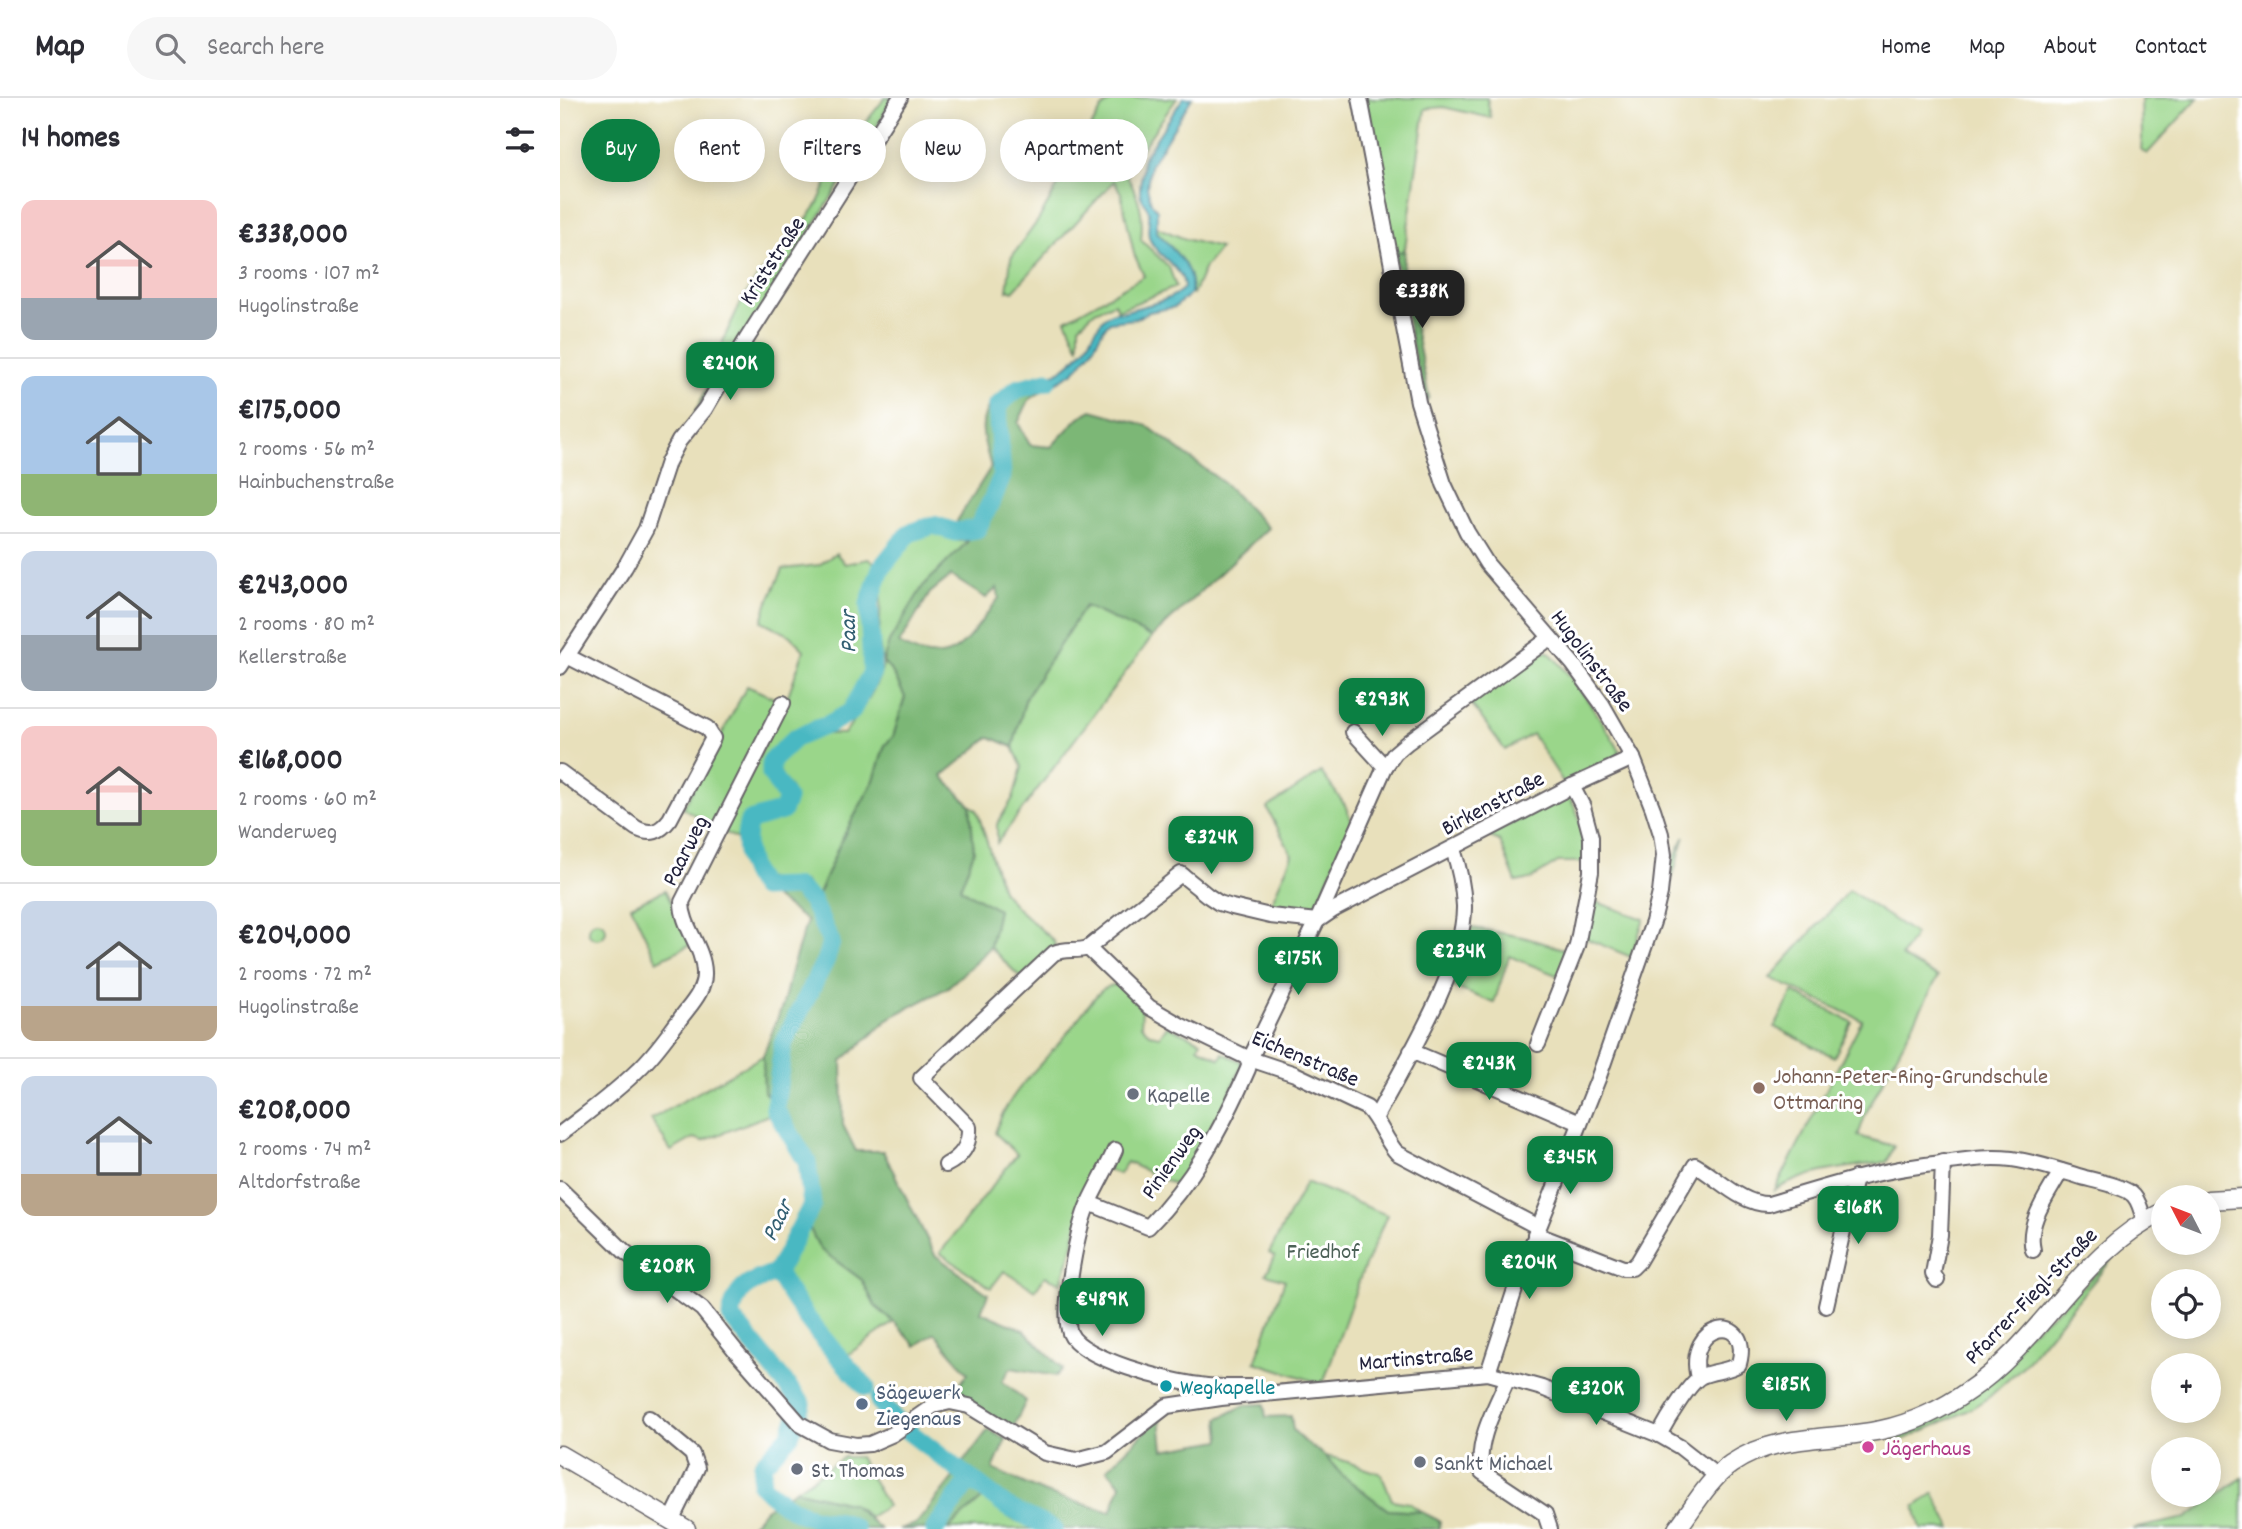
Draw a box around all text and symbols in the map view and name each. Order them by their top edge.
search box [127,17,617,80]
text: Map [35,25,85,72]
icon: search [151,29,189,67]
text: Search here [207,30,325,67]
text: Home [1881,31,1931,65]
text: Map [1969,31,2005,65]
text: About [2043,31,2097,65]
text: Contact [2135,31,2207,65]
text: 14 homes [21,119,120,162]
chip: Buy [581,119,660,182]
chip: Rent [674,119,765,182]
chip: Filters [779,119,886,182]
chip: New [900,119,986,182]
chip: Apartment [1000,119,1148,182]
icon: filters [501,121,539,159]
street label: Kriststraße [733,211,815,313]
text: €338,000 [238,215,348,258]
icon: home [77,228,161,312]
text: 3 rooms · 107 m² [238,258,380,291]
pin: €338K [1373,271,1471,330]
text: €338K [1395,276,1449,309]
text: Hugolinstraße [238,291,359,324]
pin: €240K [681,342,779,402]
text: €240K [702,348,758,381]
text: €175,000 [238,391,341,434]
icon: home [77,404,161,488]
text: 2 rooms · 56 m² [238,434,375,467]
text: Hainbuchenstraße [238,467,394,500]
text: €243,000 [238,566,348,609]
icon: home [77,579,161,663]
street label: Hugolinstraße [1541,604,1640,720]
water label: Paar [833,607,867,653]
text: 2 rooms · 80 m² [238,609,375,642]
text: Kellerstraße [238,642,347,675]
pin: €293K [1333,678,1431,738]
text: €293K [1355,684,1409,717]
text: €168,000 [238,741,343,784]
icon: home [77,754,161,838]
street label: Birkenstraße [1436,764,1551,846]
text: 2 rooms · 60 m² [238,784,377,817]
street label: Paarweg [655,810,719,893]
pin: €324K [1162,816,1260,876]
text: Wanderweg [238,817,337,850]
text: €324K [1184,822,1238,855]
text: €204,000 [238,916,351,959]
icon: home [77,929,161,1013]
pin: €234K [1410,930,1508,990]
text: €234K [1432,936,1486,969]
pin: €175K [1249,937,1347,997]
text: €175K [1274,943,1322,976]
text: 2 rooms · 72 m² [238,959,372,992]
text: Hugolinstraße [238,992,359,1025]
street label: Eichenstraße [1246,1023,1363,1098]
pin: €243K [1440,1042,1538,1102]
text: €243K [1462,1048,1516,1081]
place label: Johann-Peter-Ring-Grundschule Ottmaring [1773,1062,2048,1121]
marker: Johann-Peter-Ring-Grundschule Ottmaring [1751,1080,1767,1096]
place label: Kapelle [1147,1081,1210,1114]
marker: Kapelle [1125,1086,1141,1102]
text: €208,000 [238,1091,351,1134]
icon: home [77,1104,161,1188]
street label: Pinienweg [1134,1119,1211,1207]
text: 2 rooms · 74 m² [238,1134,371,1167]
pin: €345K [1521,1136,1619,1196]
text: €345K [1543,1142,1597,1175]
text: Altdorfstraße [238,1167,361,1200]
north arrow [2151,1185,2221,1255]
map controls [2151,1185,2221,1507]
pin: €168K [1809,1186,1907,1246]
water label: Paar [754,1192,805,1248]
text: €168K [1834,1192,1883,1225]
street label: Pfarrer-Fiegl-Straße [1958,1221,2107,1374]
park label: Friedhof [1287,1237,1360,1270]
pin: €204K [1480,1242,1578,1301]
pin: €208K [618,1246,716,1305]
text: €204K [1501,1247,1557,1280]
text: €208K [639,1251,695,1284]
button: locate [2151,1269,2221,1339]
pin: €489K [1053,1278,1151,1338]
text: €489K [1076,1284,1128,1317]
street label: Martinstraße [1358,1339,1475,1382]
button: + [2151,1353,2221,1423]
pin: €185K [1737,1364,1835,1423]
pin: €320K [1547,1368,1645,1427]
text: €185K [1762,1369,1810,1402]
place label: Wegkapelle [1180,1373,1275,1406]
text: €320K [1568,1373,1624,1406]
place label: Sägewerk Ziegenaus [876,1378,962,1437]
marker: Wegkapelle [1158,1378,1174,1394]
marker: Sägewerk Ziegenaus [854,1396,870,1412]
place label: Jägerhaus [1882,1434,1972,1467]
button: − [2151,1437,2221,1507]
marker: Jägerhaus [1860,1439,1876,1455]
place label: Sankt Michael [1434,1449,1553,1482]
marker: Sankt Michael [1412,1454,1428,1470]
place label: St. Thomas [811,1456,905,1489]
marker: St. Thomas [789,1461,805,1477]

